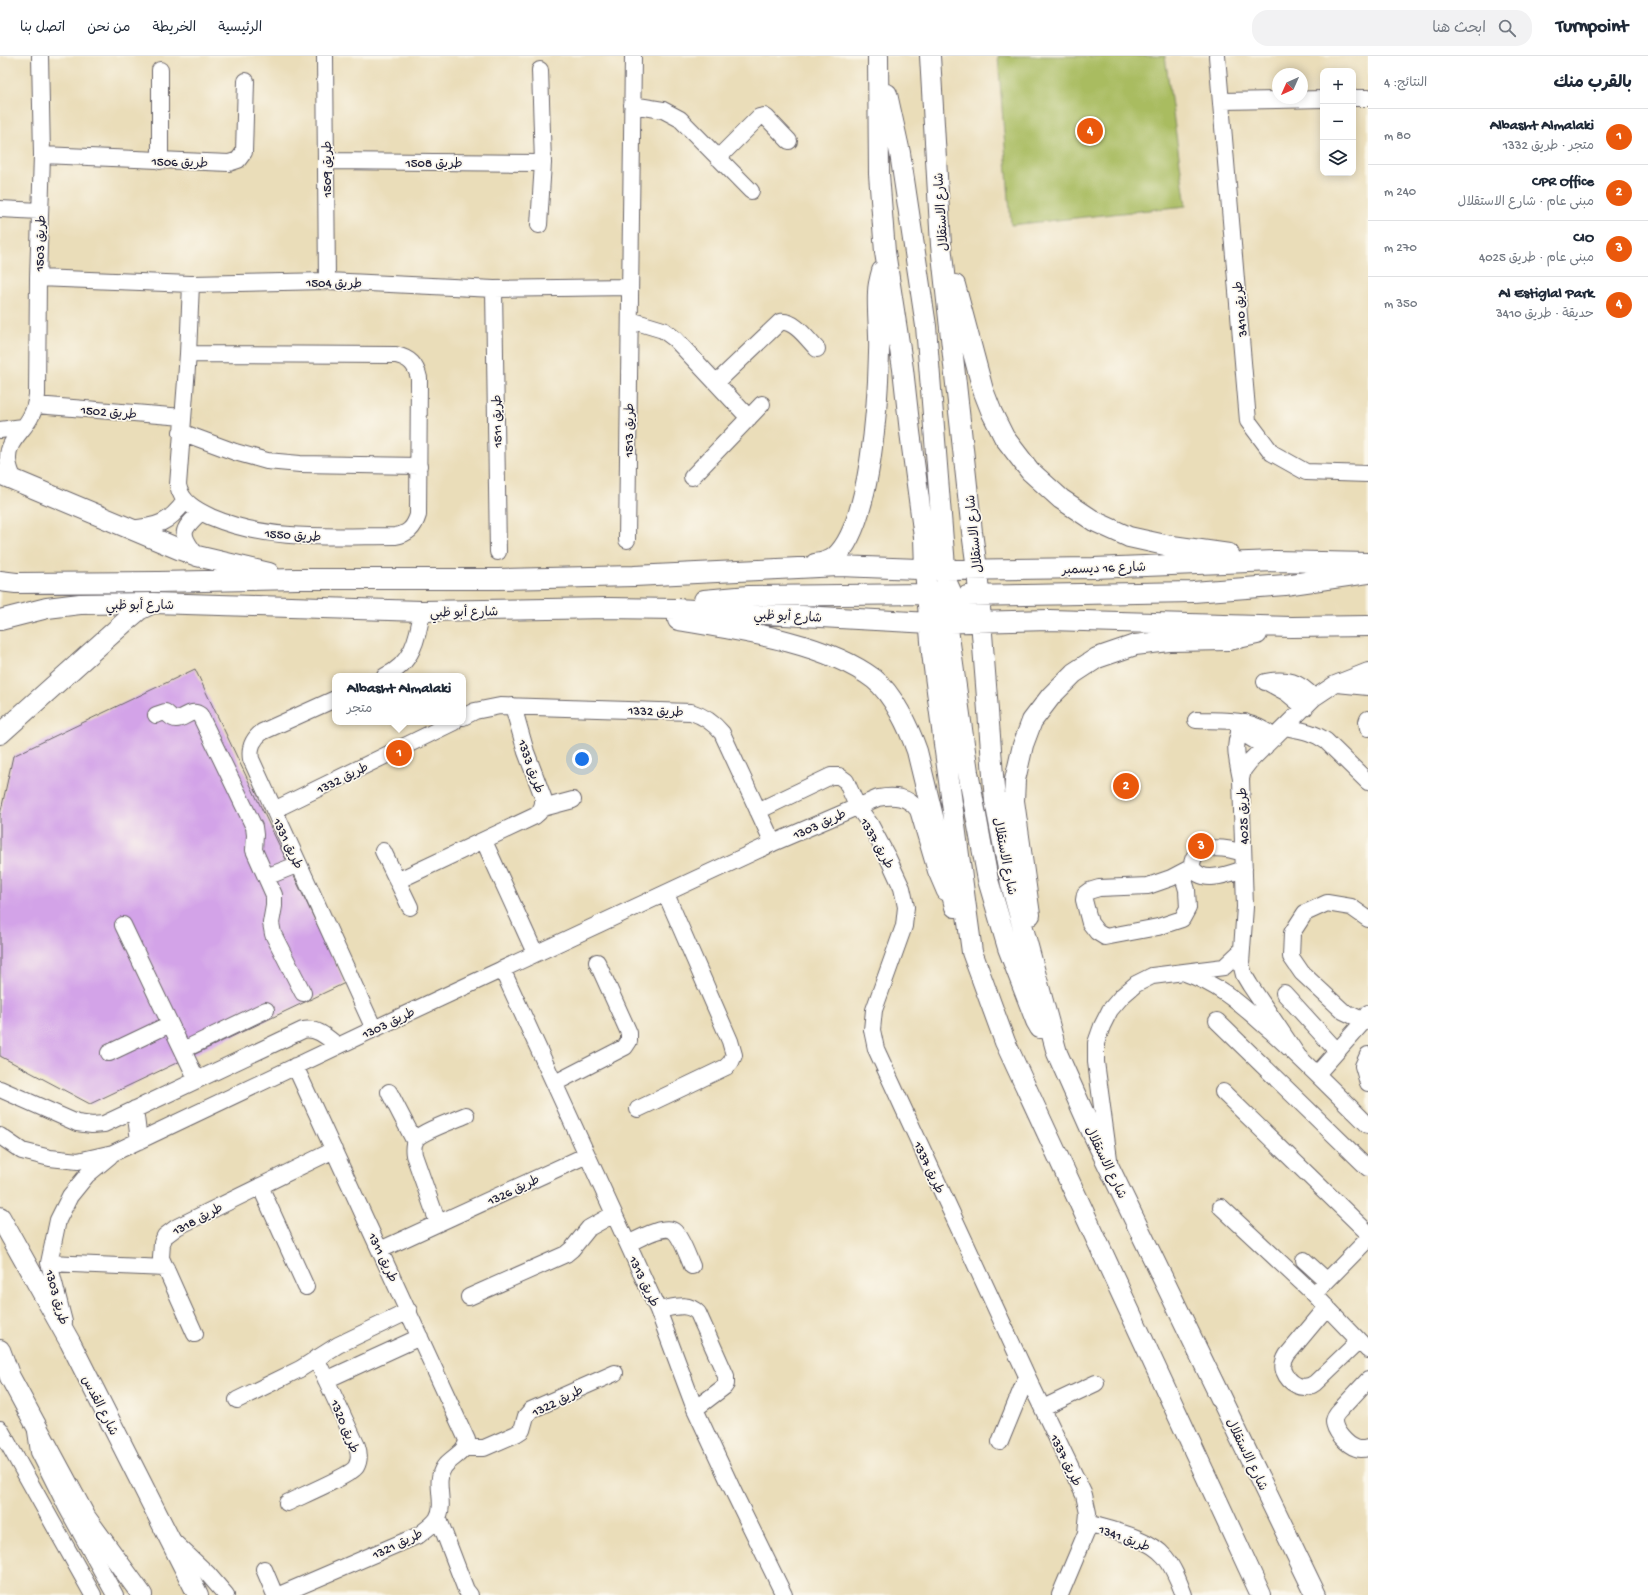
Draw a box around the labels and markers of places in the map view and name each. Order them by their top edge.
pin: 4 [1077,116,1103,146]
pin: 1 [386,738,412,768]
pin: 2 [1113,771,1139,801]
pin: 3 [1188,831,1214,861]

